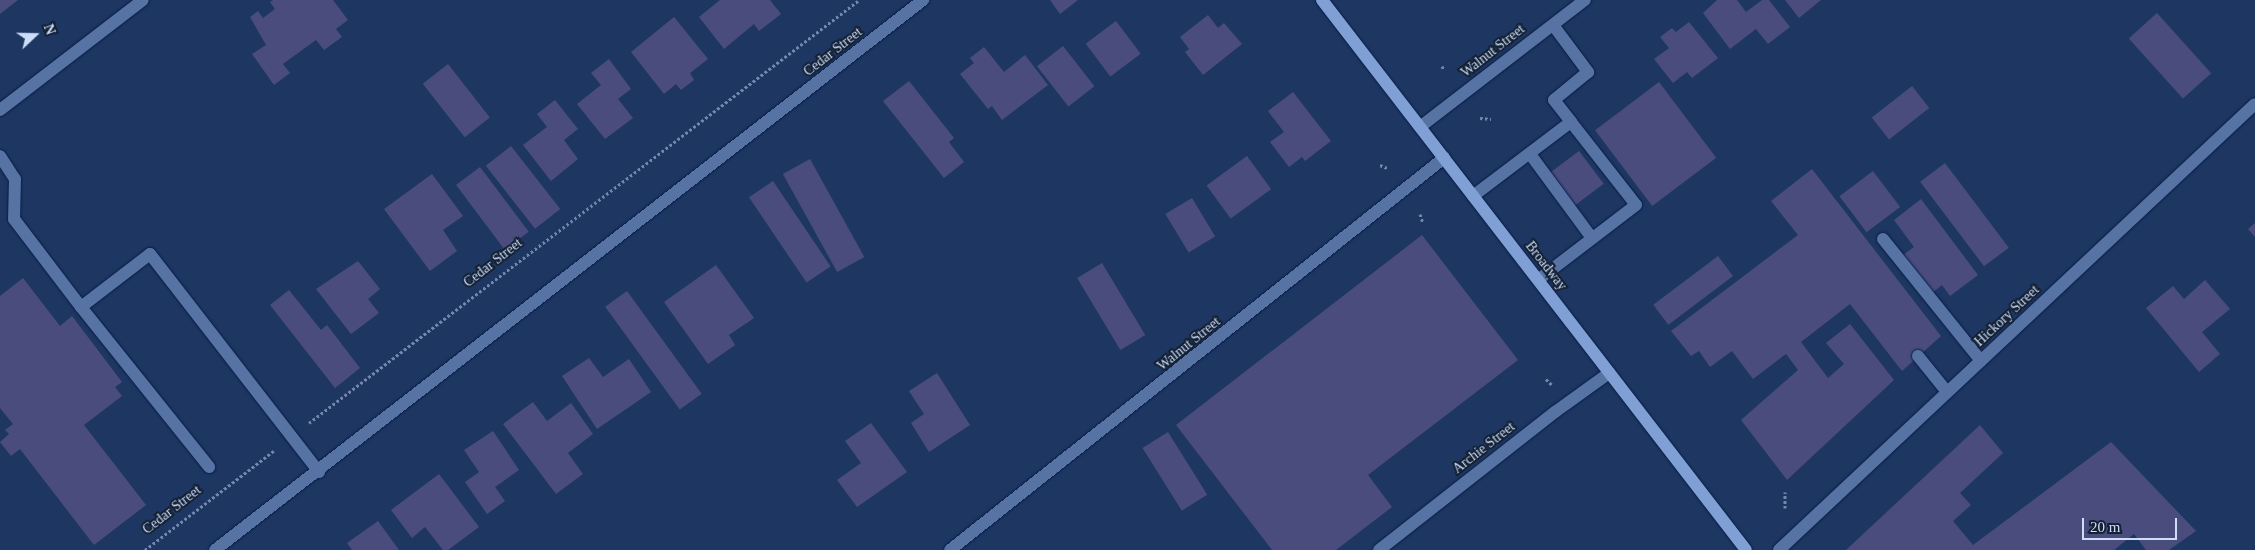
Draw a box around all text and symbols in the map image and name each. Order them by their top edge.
north arrow [10,10,60,60]
street label: Walnut Street [1458,21,1528,81]
text: N [41,22,58,37]
street label: Cedar Street [800,24,866,80]
street label: Cedar Street [460,235,526,291]
street label: Broadway [1522,238,1570,294]
street label: Hickory Street [1971,282,2043,350]
street label: Walnut Street [1154,313,1224,375]
street label: Archie Street [1450,419,1518,477]
street label: Cedar Street [139,482,205,538]
scale bar [2085,508,2180,540]
text: 20 m [2090,519,2120,535]

